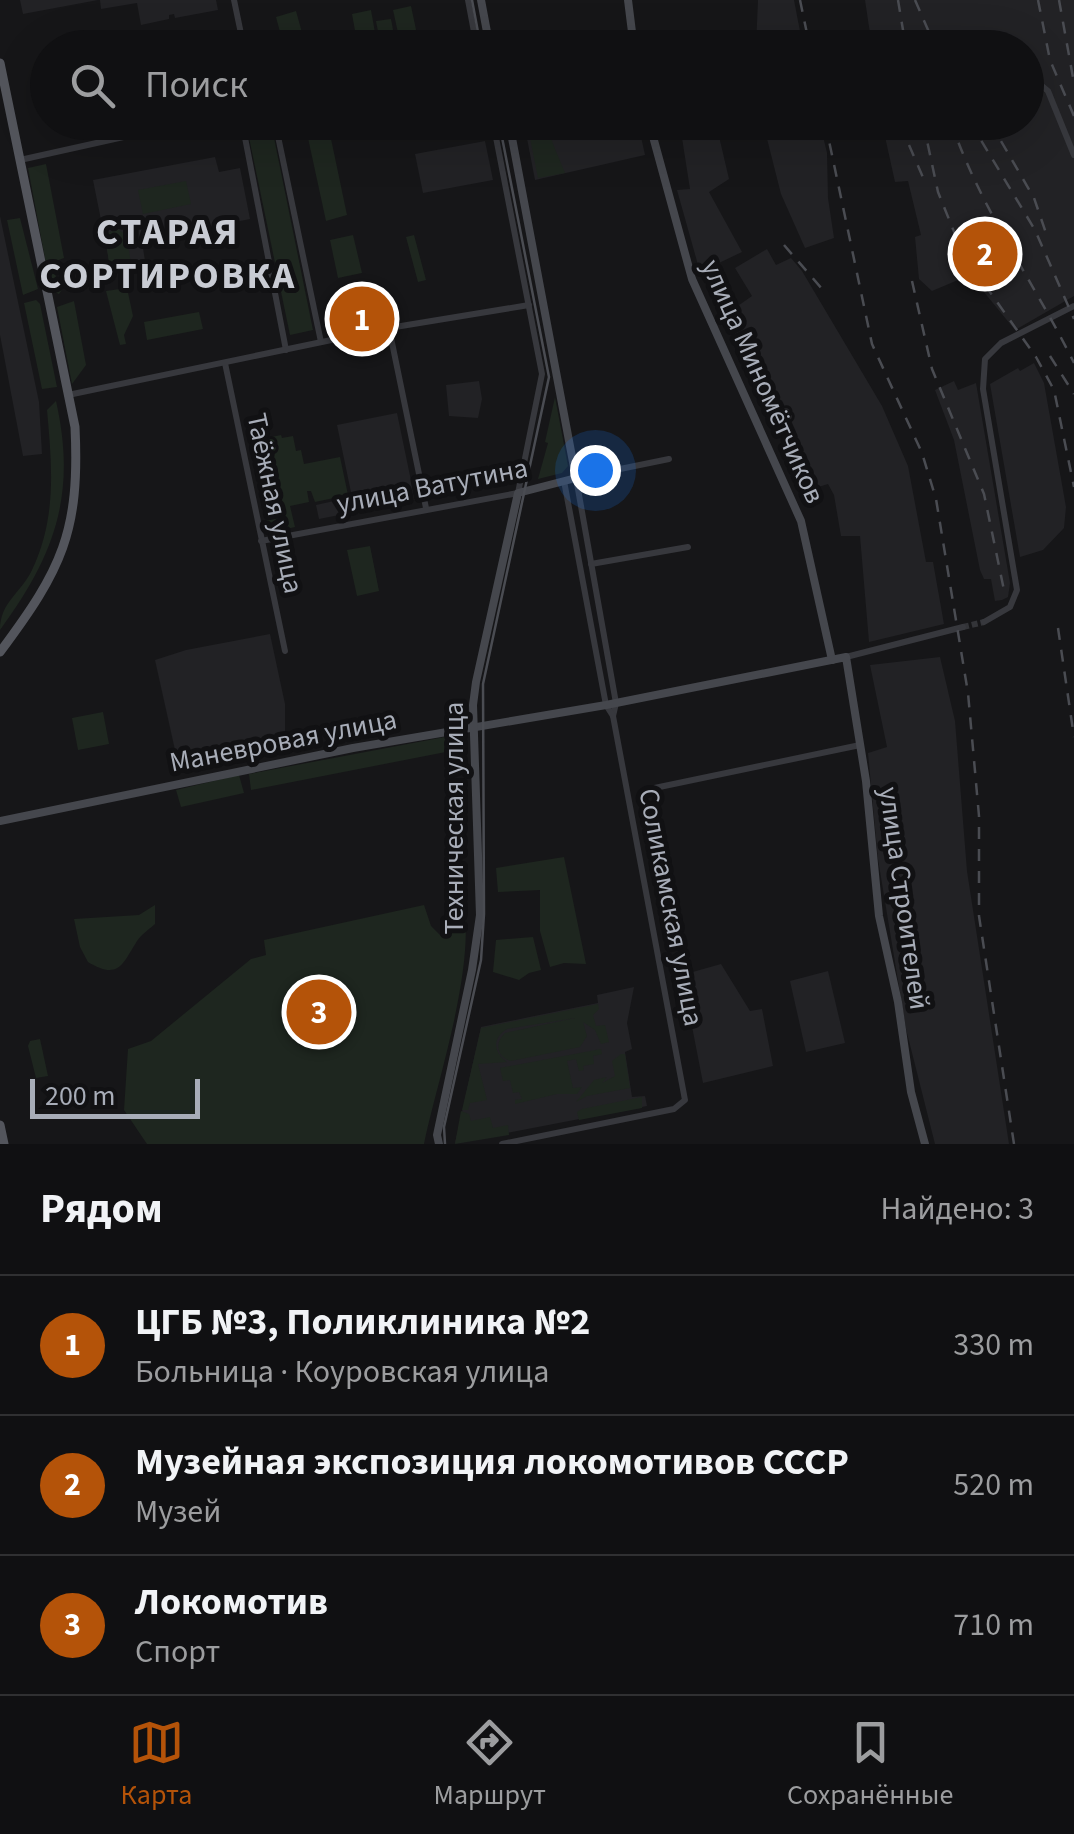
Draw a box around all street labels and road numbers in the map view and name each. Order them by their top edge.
street label: улица Миномётчиков [691,253,835,510]
street label: Таёжная улица [236,409,314,597]
street label: улица Ватутина [333,448,531,524]
street label: Маневровая улица [166,699,400,783]
street label: Техническая улица [434,702,474,935]
street label: улица Строителей [869,784,939,1012]
street label: Соликамская улица [628,785,714,1029]

